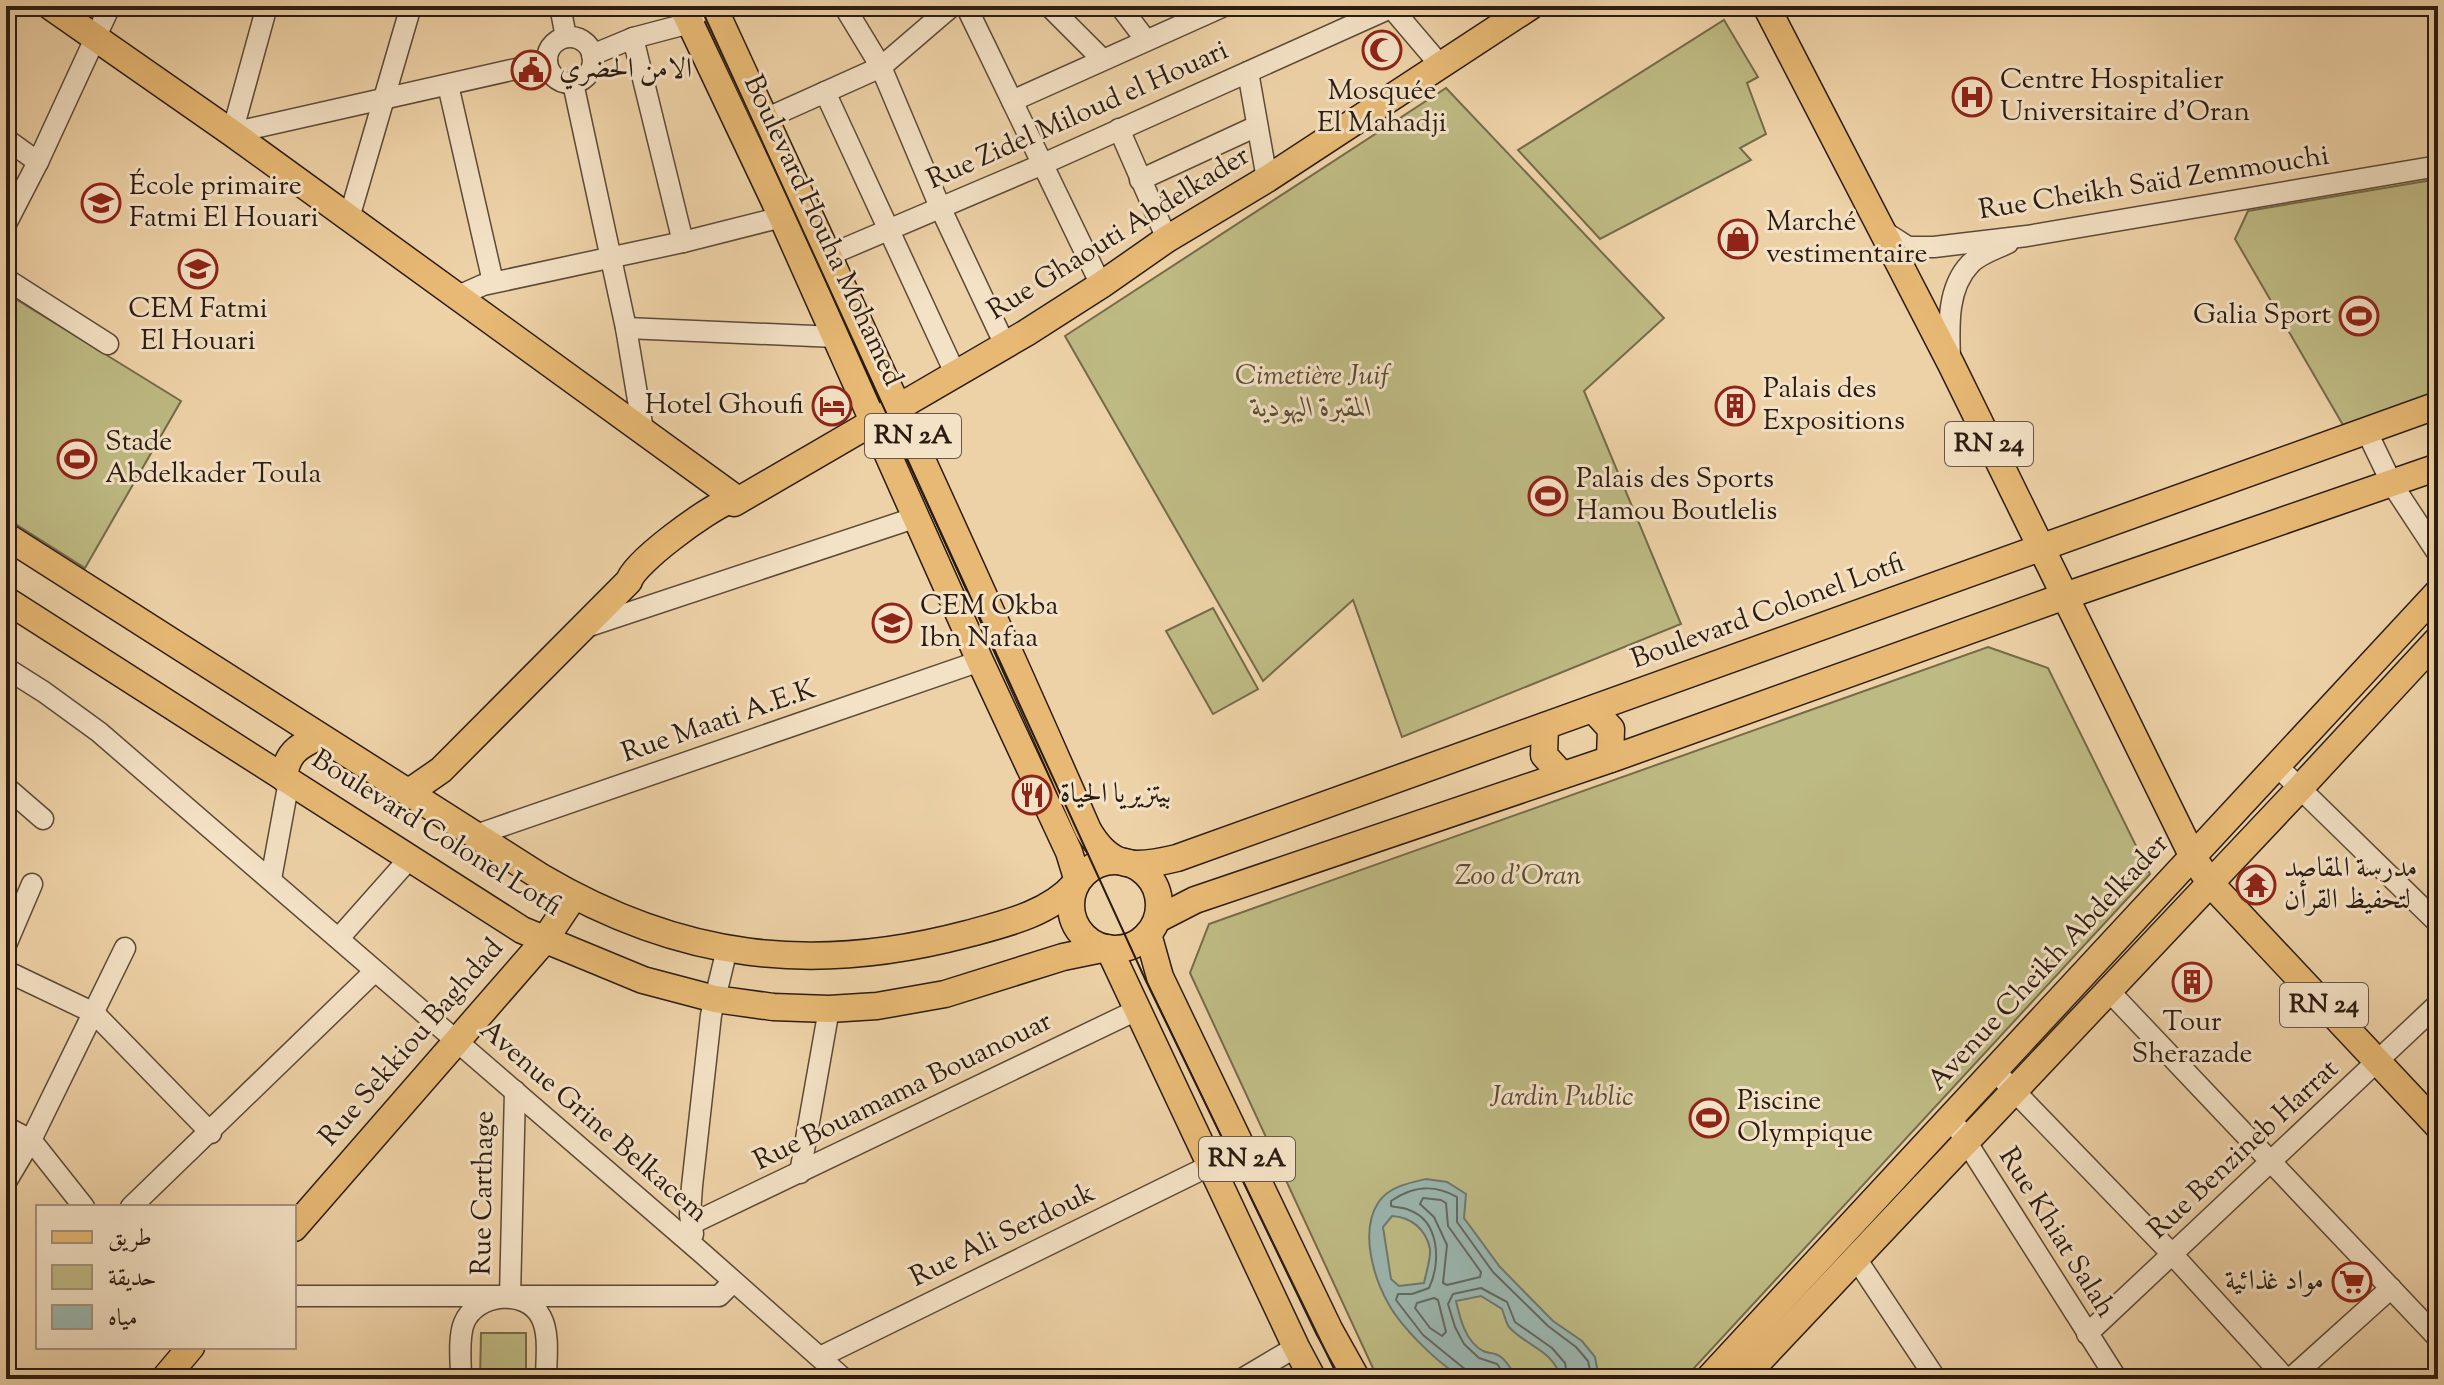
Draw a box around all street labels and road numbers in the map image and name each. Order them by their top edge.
street label: Rue Zidel Miloud el Houari [921,31,1235,201]
street label: Boulevard Houha Mohamed [732,69,912,393]
street label: Rue Ghaouti Abdelkader [980,137,1258,331]
street label: Rue Cheikh Saïd Zemmouchi [1976,137,2332,231]
road number: RN 2A [865,414,961,458]
road number: RN 24 [1945,422,2033,466]
street label: Boulevard Colonel Lotfi [1626,544,1910,680]
street label: Rue Maati A.E.K [616,670,822,774]
street label: Boulevard Colonel Lotfi [303,741,569,927]
street label: Avenue Cheikh Abdelkader [1919,825,2179,1100]
street label: Rue Sekkiou Baghdad [310,930,514,1156]
road number: RN 24 [2280,983,2368,1027]
street label: Rue Bouamama Bouanouar [747,1002,1059,1182]
street label: Avenue Grine Belkacem [470,1011,716,1233]
street label: Rue Benzineb Harrat [2140,1050,2349,1249]
street label: Rue Carthage [463,1110,505,1276]
road number: RN 2A [1199,1137,1295,1181]
street label: Rue Khiat Salah [1988,1140,2124,1326]
street label: Rue Ali Serdouk [904,1174,1102,1298]

